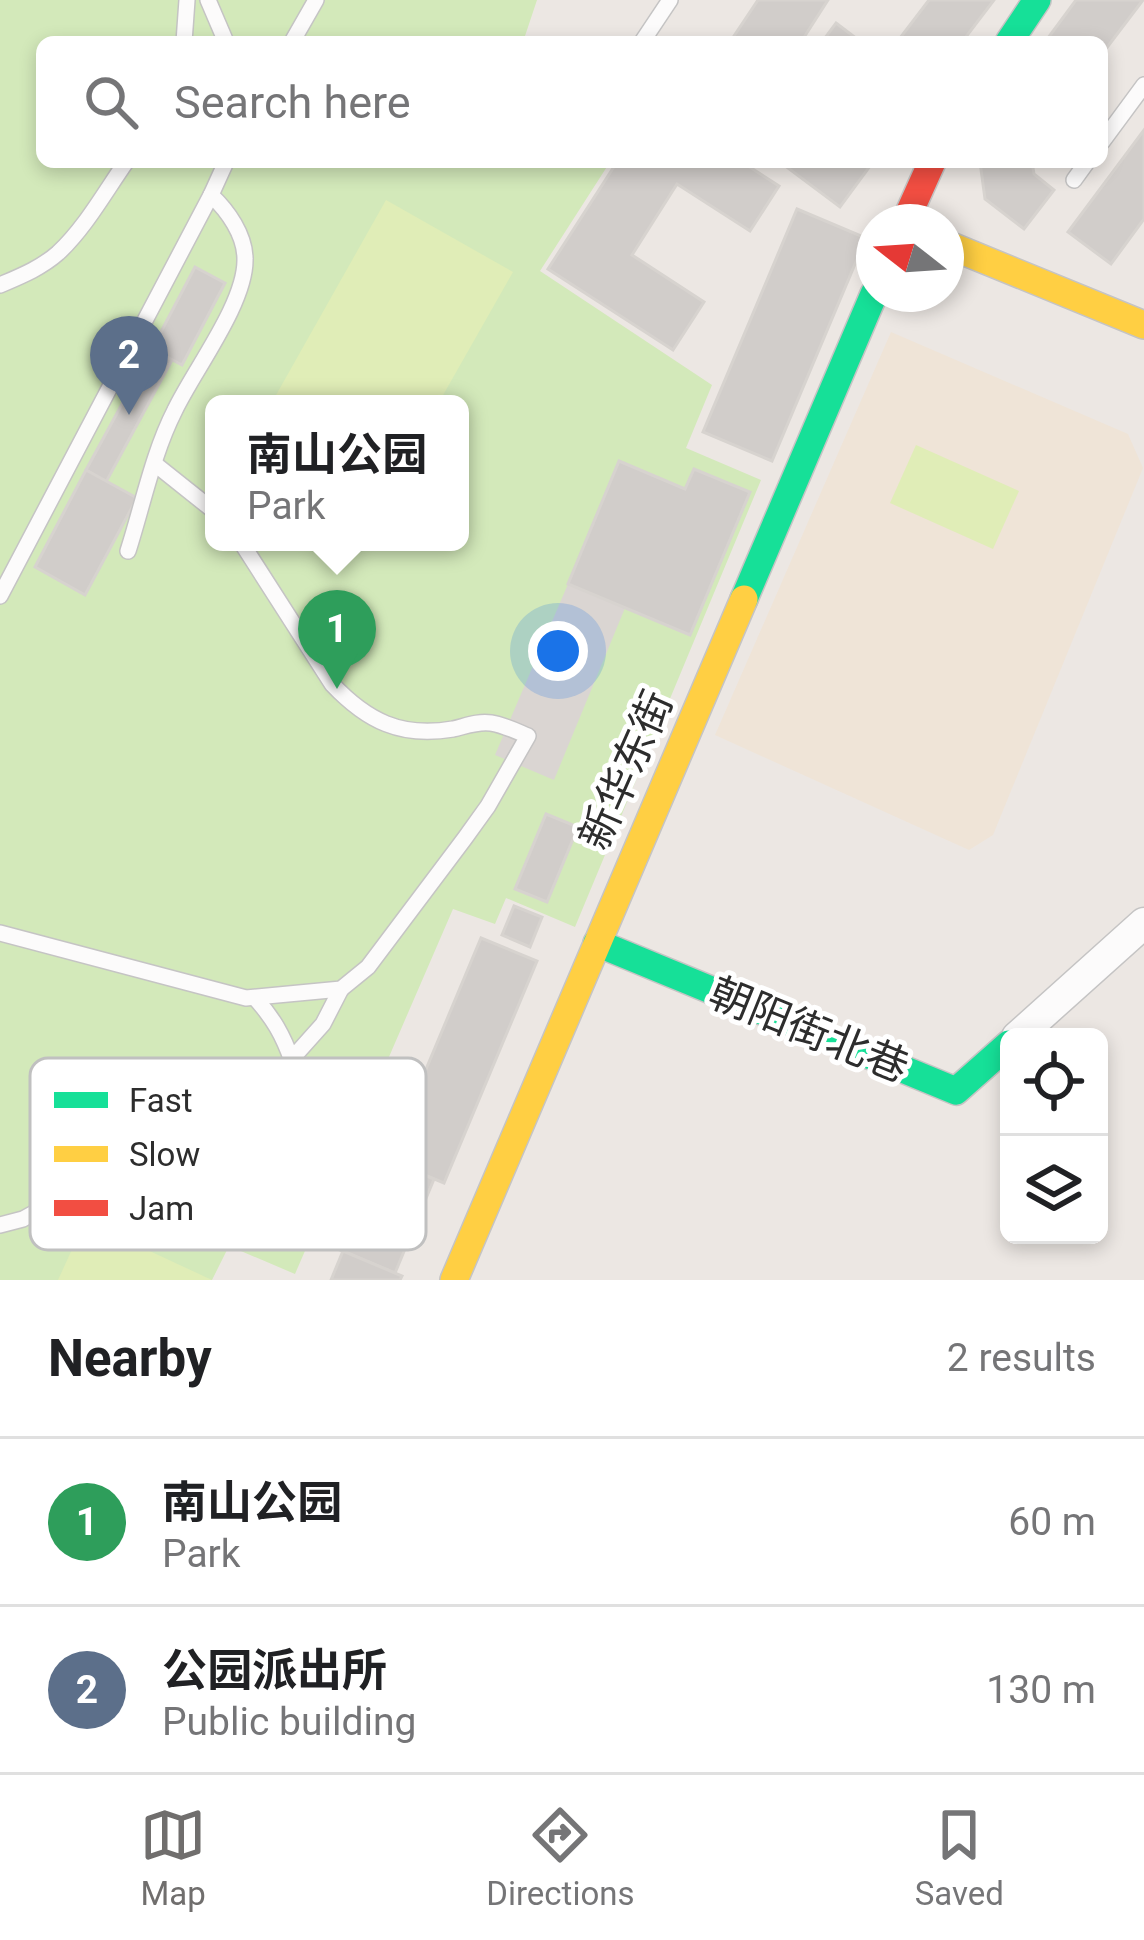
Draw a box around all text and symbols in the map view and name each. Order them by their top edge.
search box [36,36,1108,168]
icon: search [78,69,144,135]
text: Search here [174,76,411,129]
north arrow [856,204,964,312]
pin: 2 [90,316,168,415]
popup [205,395,469,551]
text: 南山公园 [247,428,427,481]
text: Park [247,483,326,529]
pin: 1 [298,590,376,689]
your location [528,621,588,681]
street label: 新华东街 [569,683,683,857]
street label: 朝阳街北巷 [702,968,916,1092]
map controls [1000,1028,1108,1244]
button: locate [1000,1028,1108,1136]
legend [30,1058,426,1250]
text: Fast [129,1081,192,1120]
text: Slow [129,1135,200,1174]
button: layers [1000,1136,1108,1244]
text: Jam [129,1189,194,1228]
text: Nearby [48,1329,212,1388]
text: 2 results [947,1335,1096,1381]
text: 南山公园 [162,1476,342,1529]
text: 1 [76,1499,98,1545]
text: 60 m [1008,1499,1096,1545]
text: Park [162,1531,241,1577]
text: 公园派出所 [162,1644,387,1697]
text: 2 [76,1667,98,1713]
text: 130 m [986,1667,1096,1713]
text: Public building [162,1699,416,1745]
tab: Map [140,1802,206,1913]
tab: Directions [486,1802,635,1913]
tab: Saved [915,1802,1004,1913]

